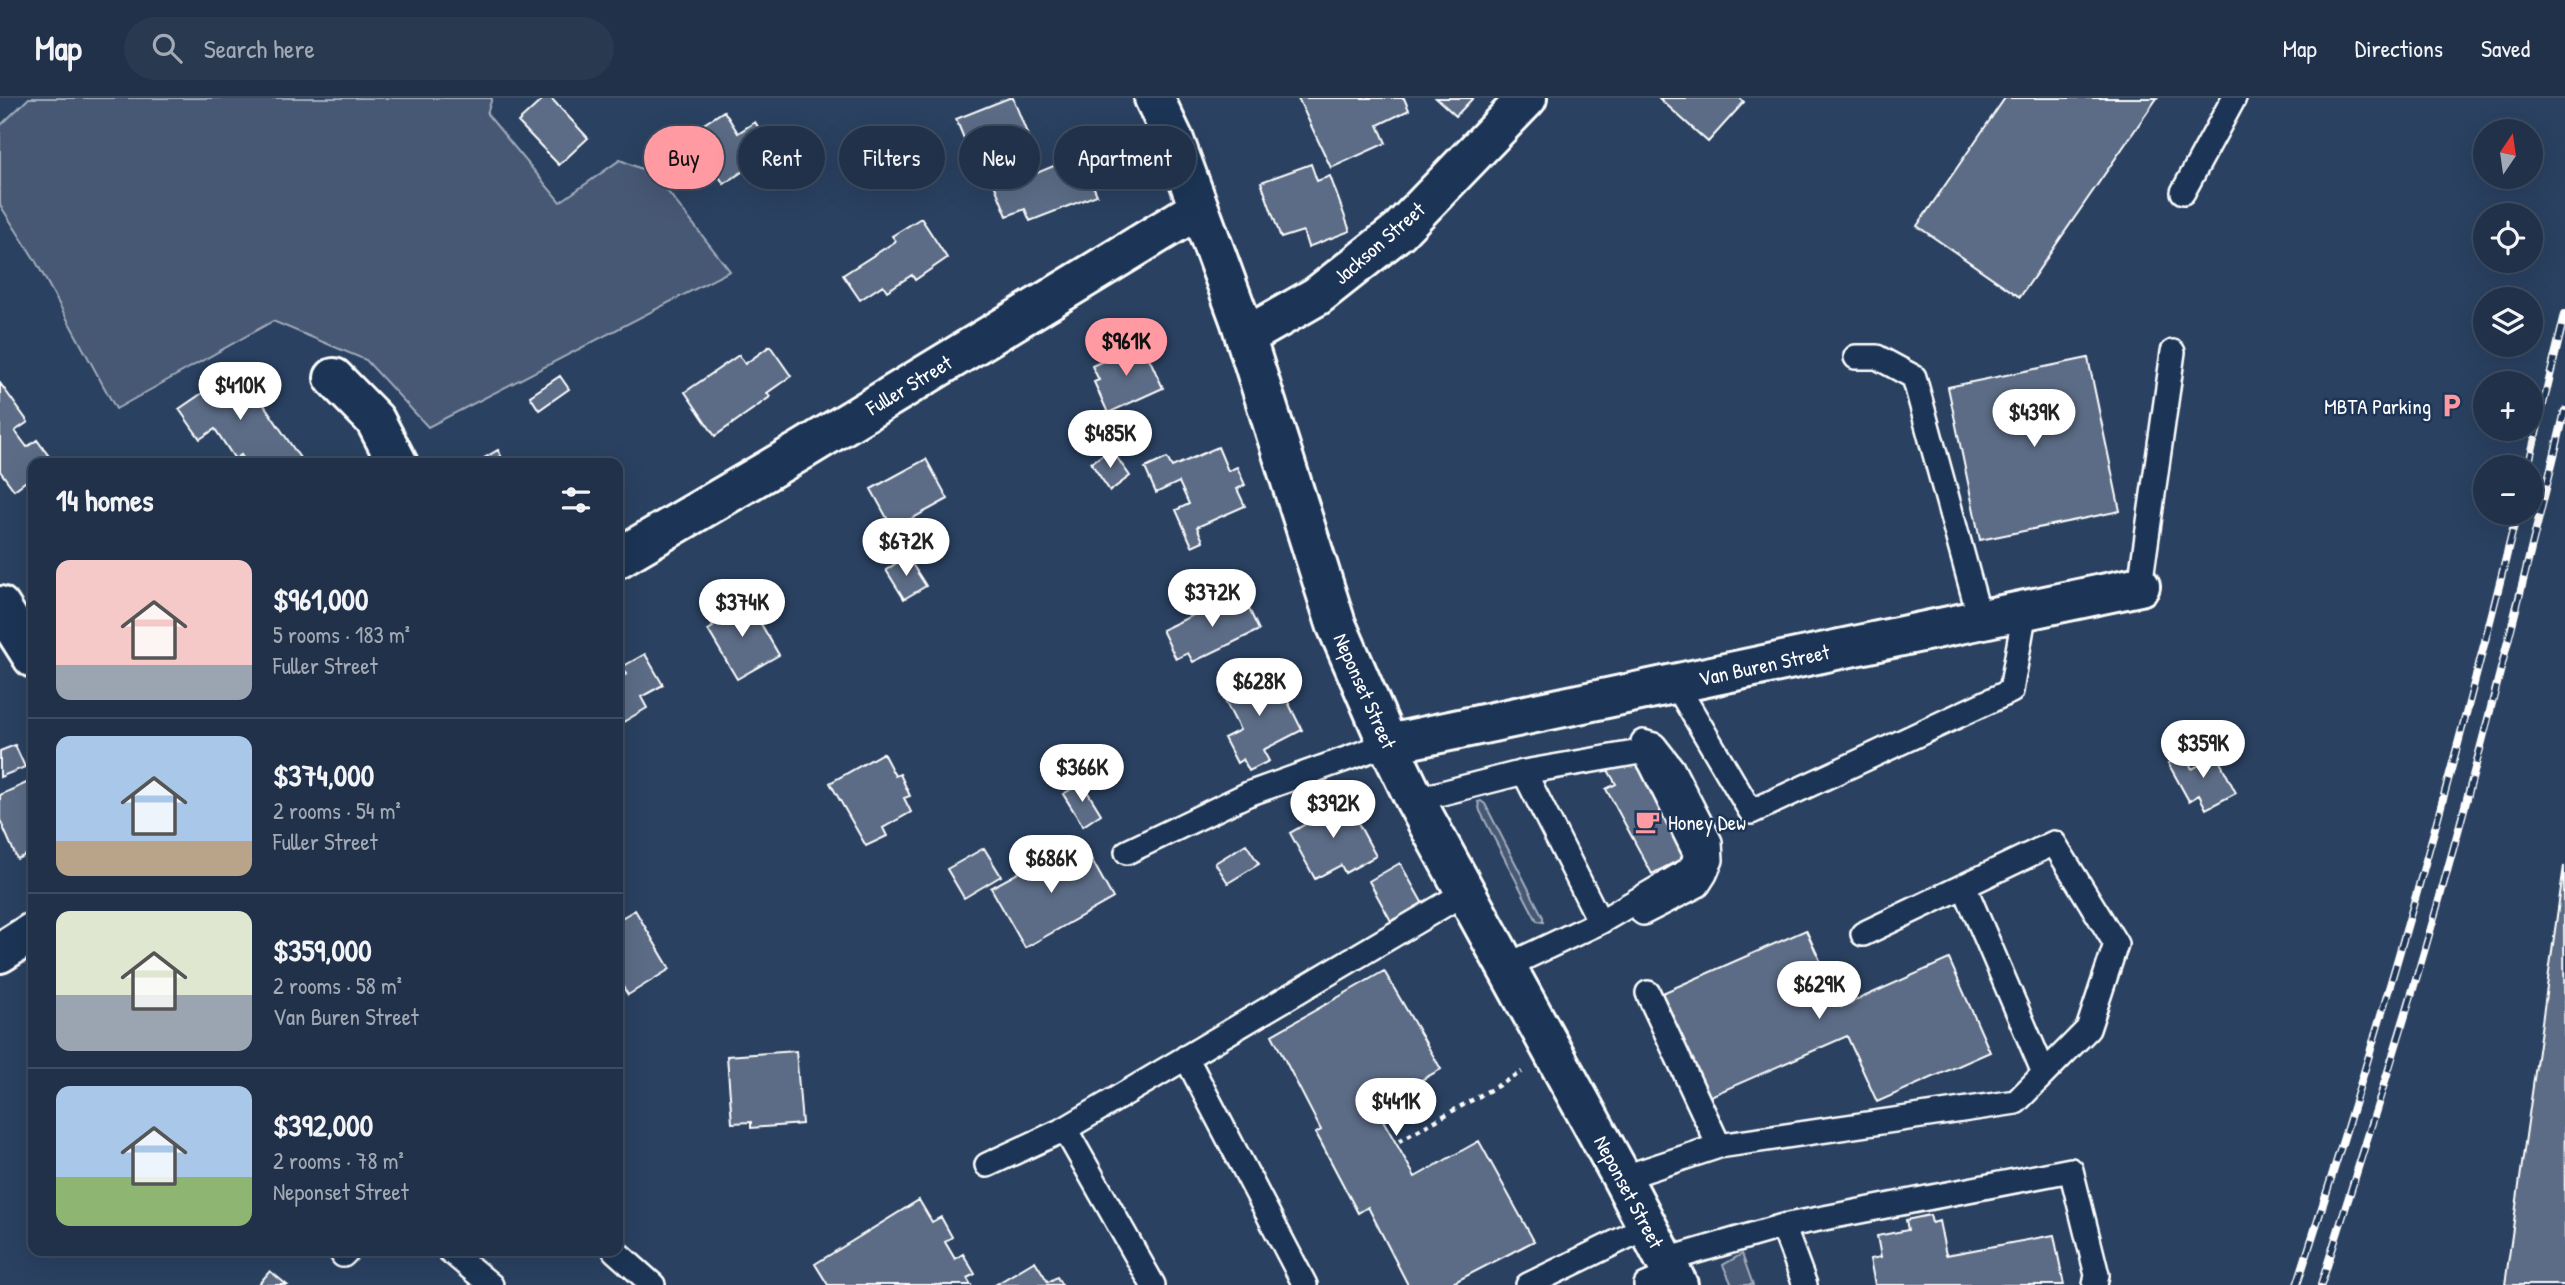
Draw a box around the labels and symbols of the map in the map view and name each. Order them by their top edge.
north arrow [2473,119,2543,189]
street label: Jackson Street [1327,195,1432,291]
pin: $961K [1077,318,1175,378]
street label: Fuller Street [860,348,958,423]
pin: $410K [191,362,289,422]
pin: $439K [1985,390,2083,449]
place label: MBTA Parking [2324,392,2431,421]
parking icon: MBTA Parking [2437,392,2465,420]
pin: $485K [1061,410,1159,470]
pin: $672K [857,518,955,578]
pin: $372K [1163,570,1261,629]
pin: $374K [693,580,791,639]
street label: Neponset Street [1327,629,1404,754]
street label: Van Buren Street [1696,637,1833,693]
pin: $628K [1210,658,1308,718]
pin: $359K [2154,720,2252,780]
pin: $366K [1033,744,1131,804]
pin: $392K [1284,780,1382,840]
cafe icon: Honey Dew [1634,808,1662,836]
place label: Honey Dew [1668,808,1746,837]
pin: $686K [1002,836,1100,895]
pin: $629K [1770,962,1868,1021]
pin: $441K [1347,1079,1445,1138]
street label: Neponset Street [1587,1131,1671,1254]

